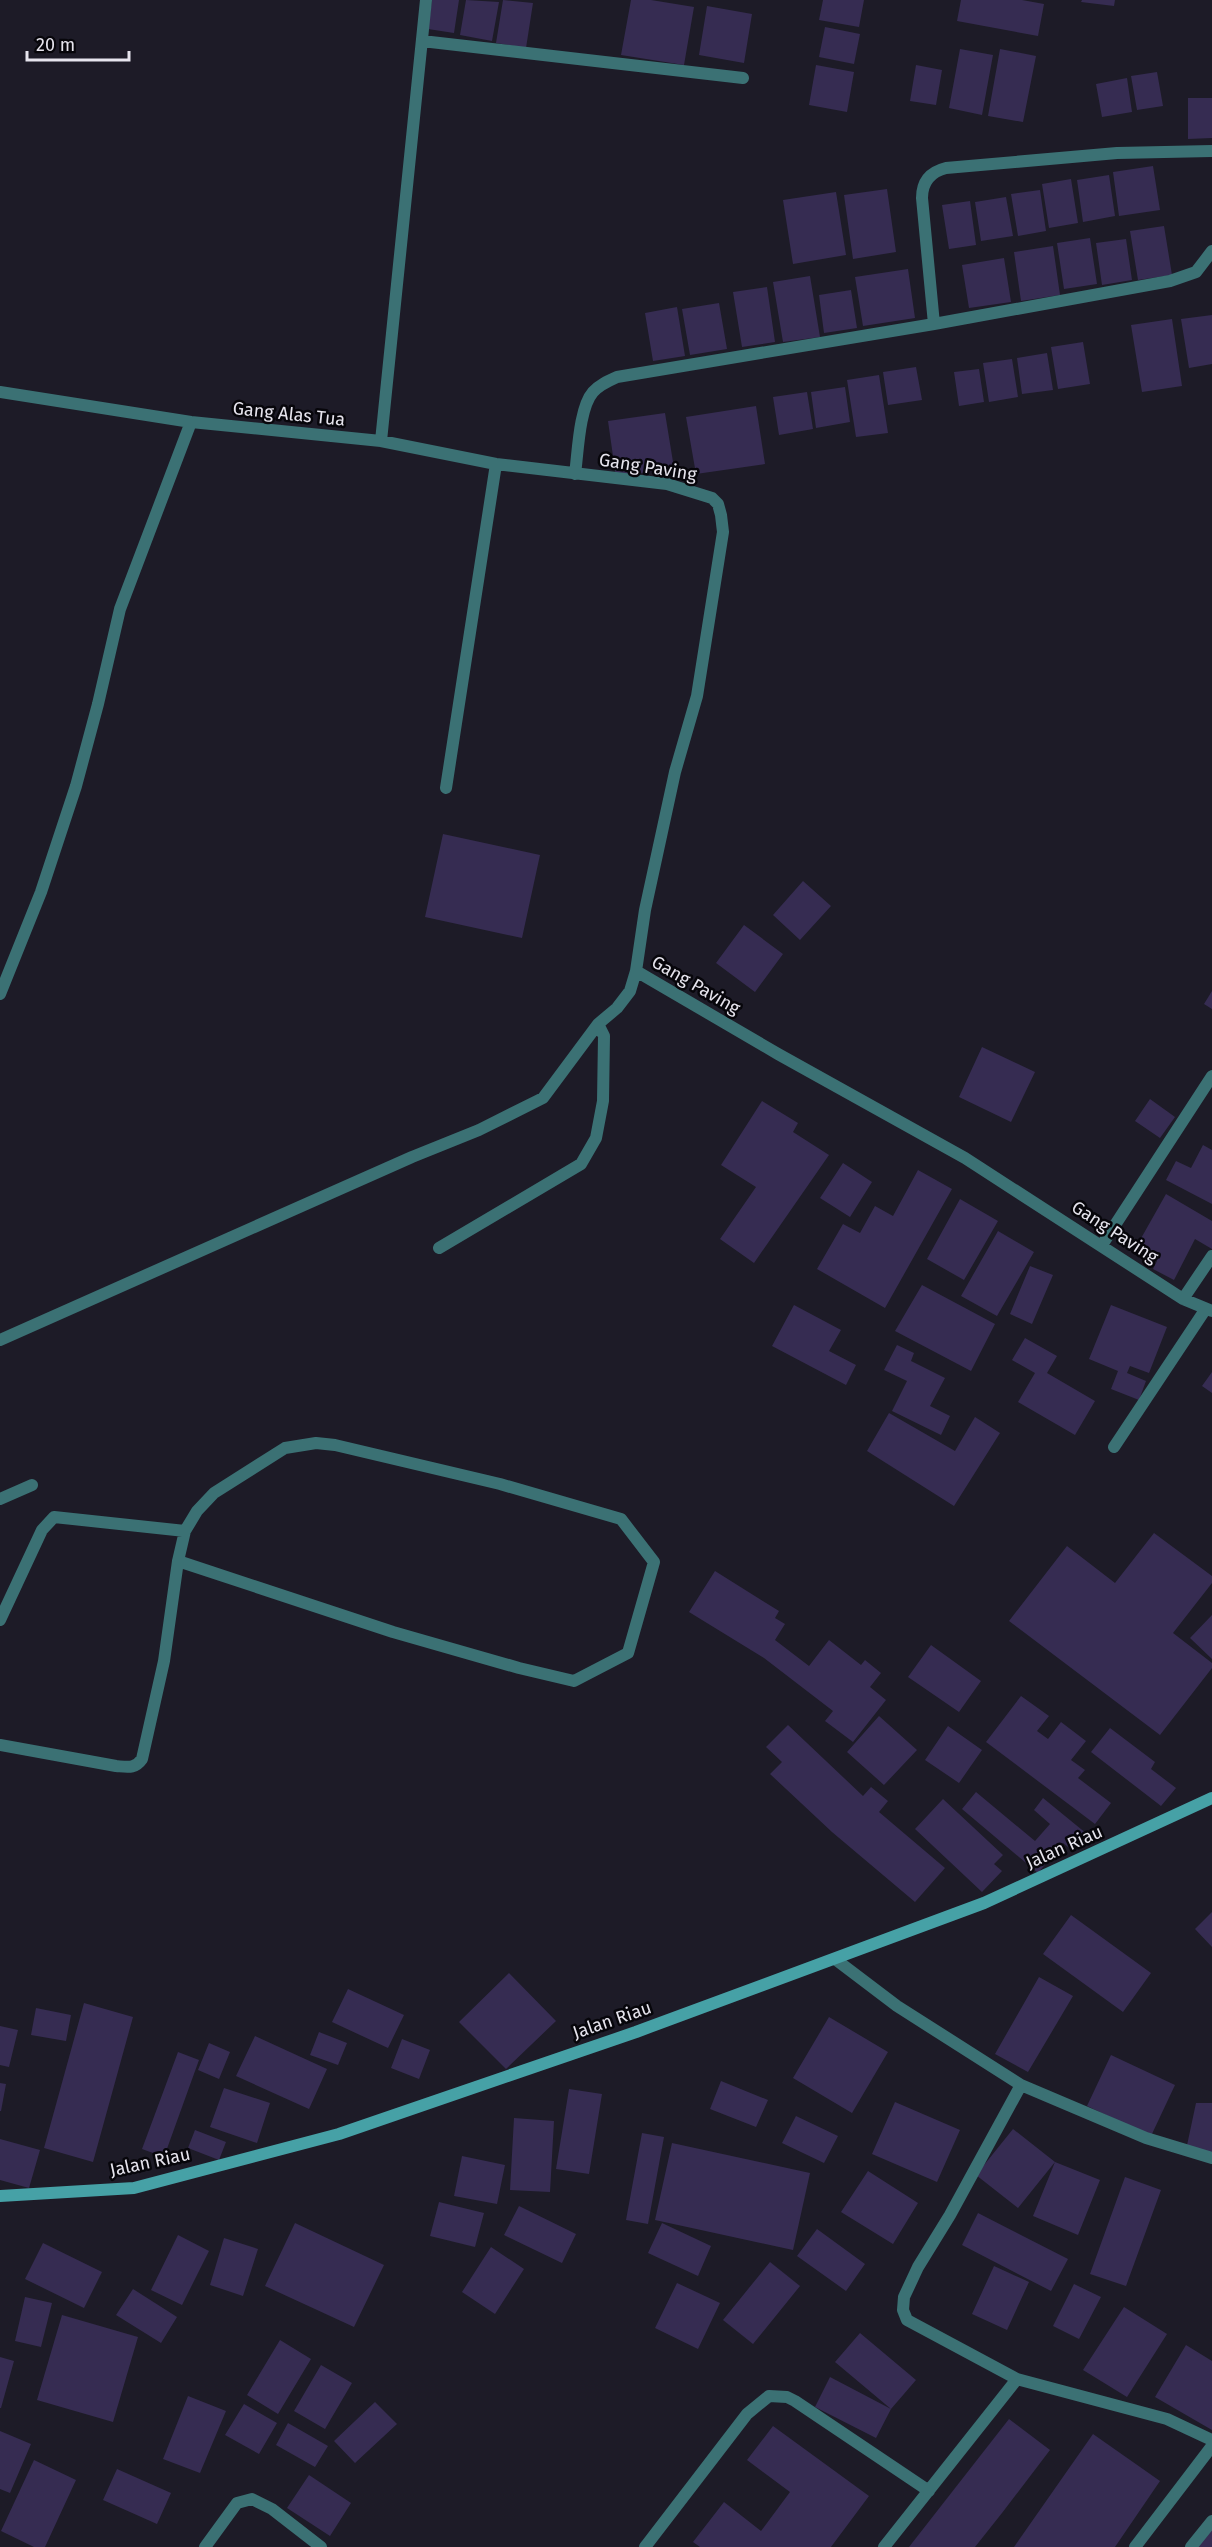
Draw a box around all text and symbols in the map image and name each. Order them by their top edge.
scale bar [27,24,129,62]
text: 20 m [36,34,75,56]
street label: Gang Alas Tua [232,397,346,431]
street label: Gang Paving [598,448,699,486]
street label: Gang Paving [648,951,745,1020]
street label: Gang Paving [1068,1196,1163,1268]
street label: Jalan Riau [1022,1820,1106,1874]
street label: Jalan Riau [570,1996,654,2044]
street label: Jalan Riau [108,2143,192,2181]

